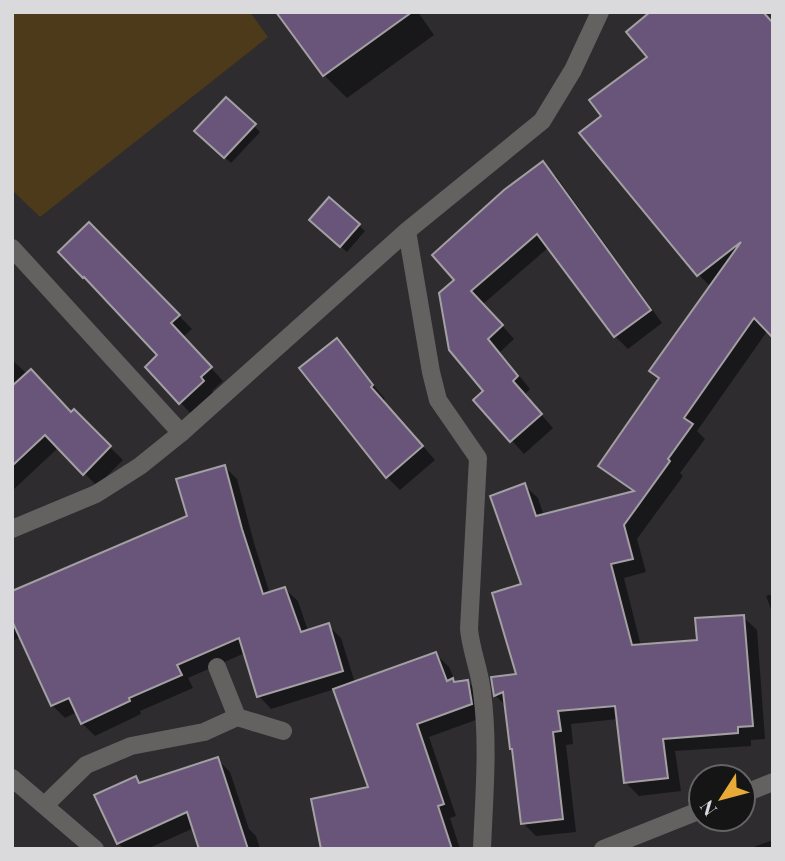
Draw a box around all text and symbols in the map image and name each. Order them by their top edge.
north arrow [687,763,757,833]
text: N [693,795,722,822]

